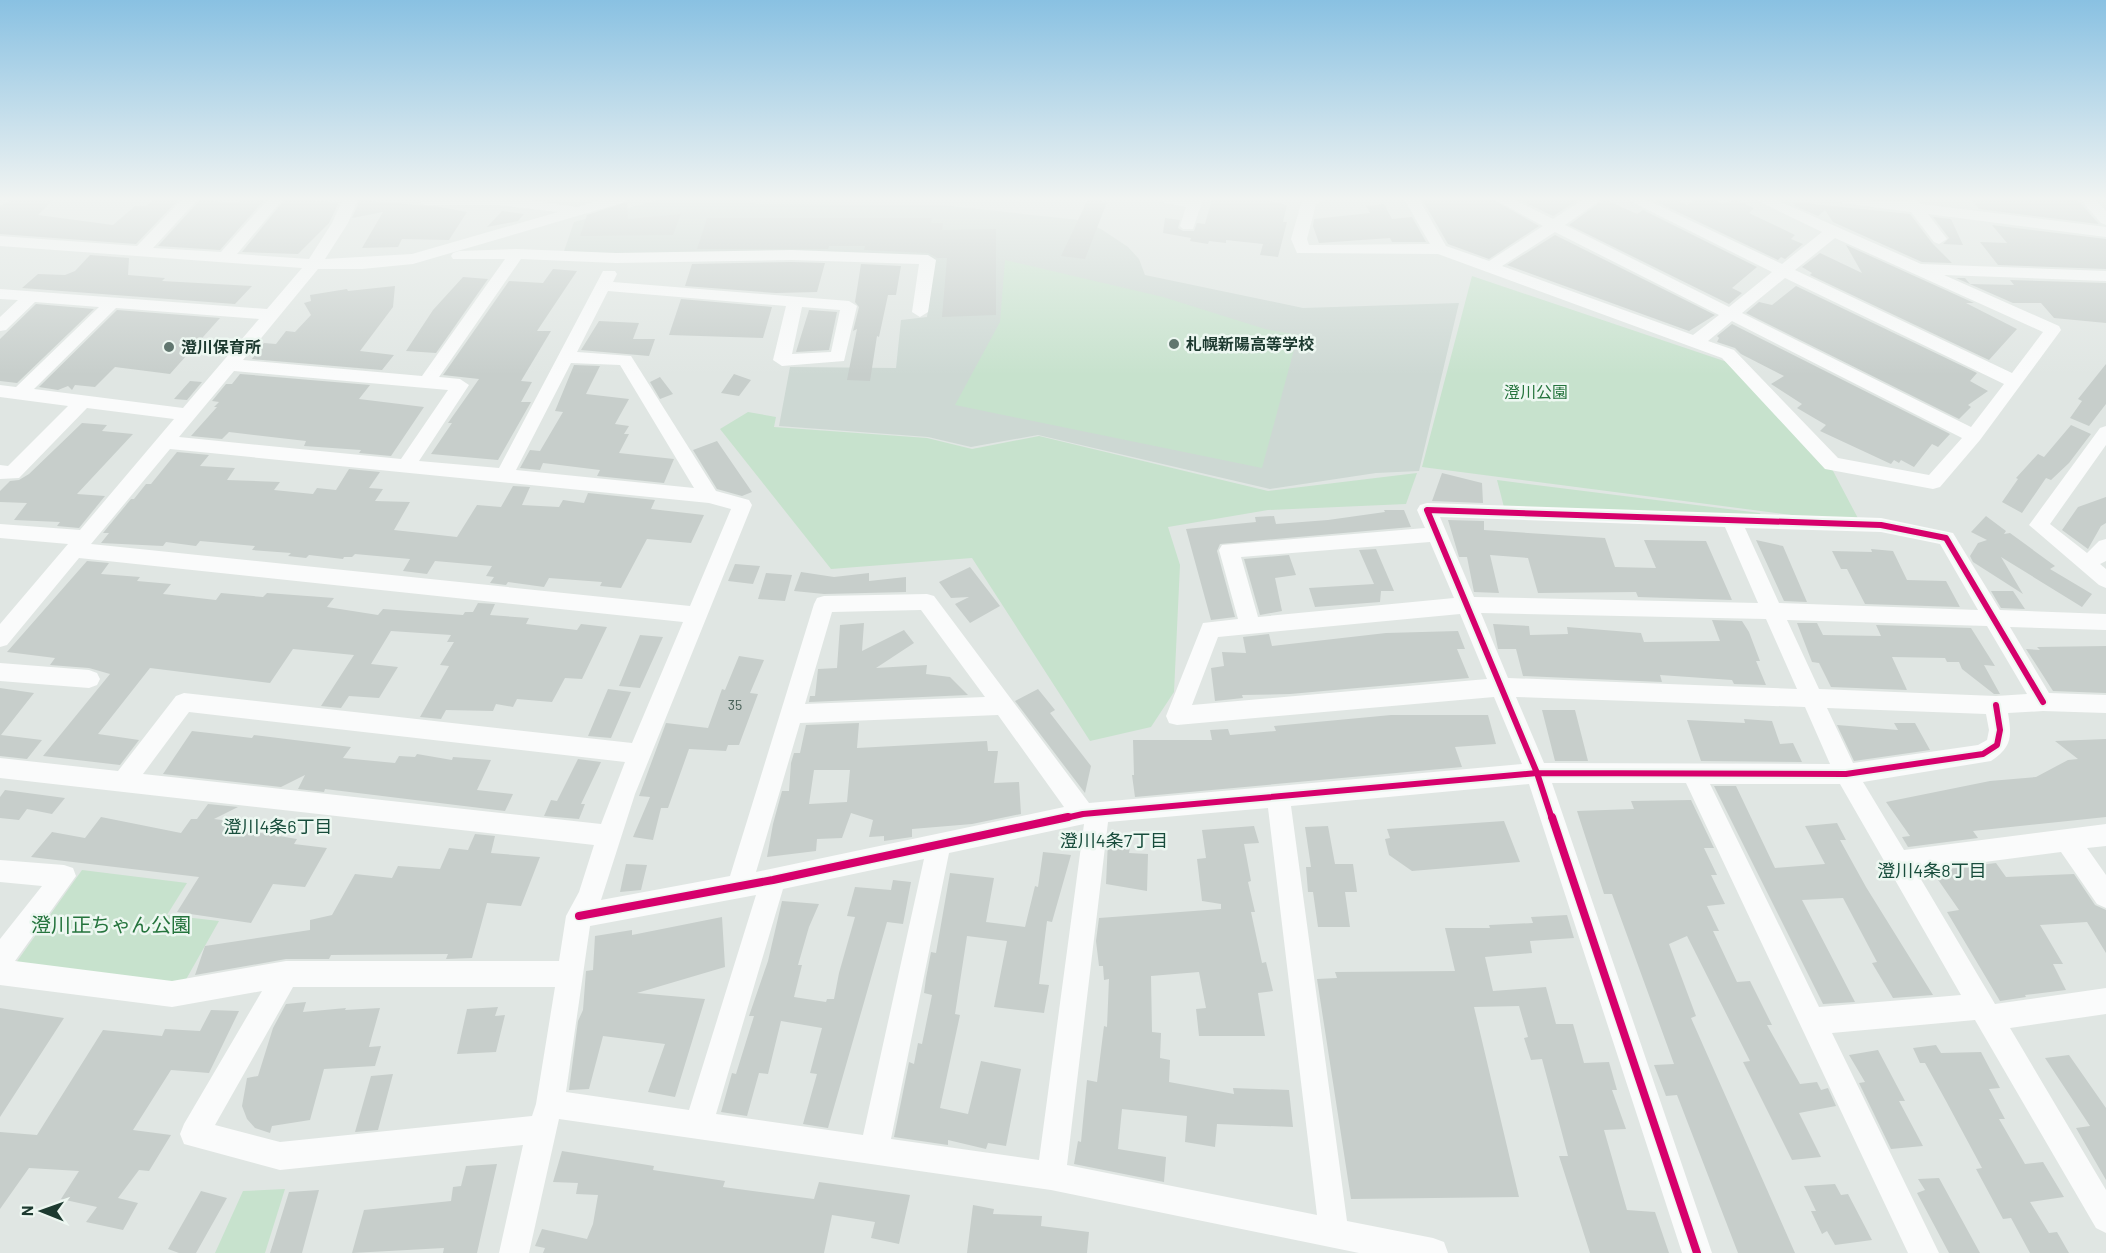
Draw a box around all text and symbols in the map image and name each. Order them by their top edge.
place label: 札幌新陽高等学校 [1186,334,1314,353]
place label: 澄川保育所 [181,337,261,356]
marker: 札幌新陽高等学校 [1167,337,1181,351]
marker: 澄川保育所 [162,340,176,354]
park label: 澄川公園 [1504,382,1568,401]
house number: 35 [728,696,742,713]
district label: 澄川4条6丁目 [223,815,333,837]
district label: 澄川4条7丁目 [1060,829,1168,851]
district label: 澄川4条8丁目 [1877,859,1987,881]
park label: 澄川正ちゃん公園 [31,912,191,936]
north arrow [12,1181,72,1241]
text: N [17,1205,36,1216]

